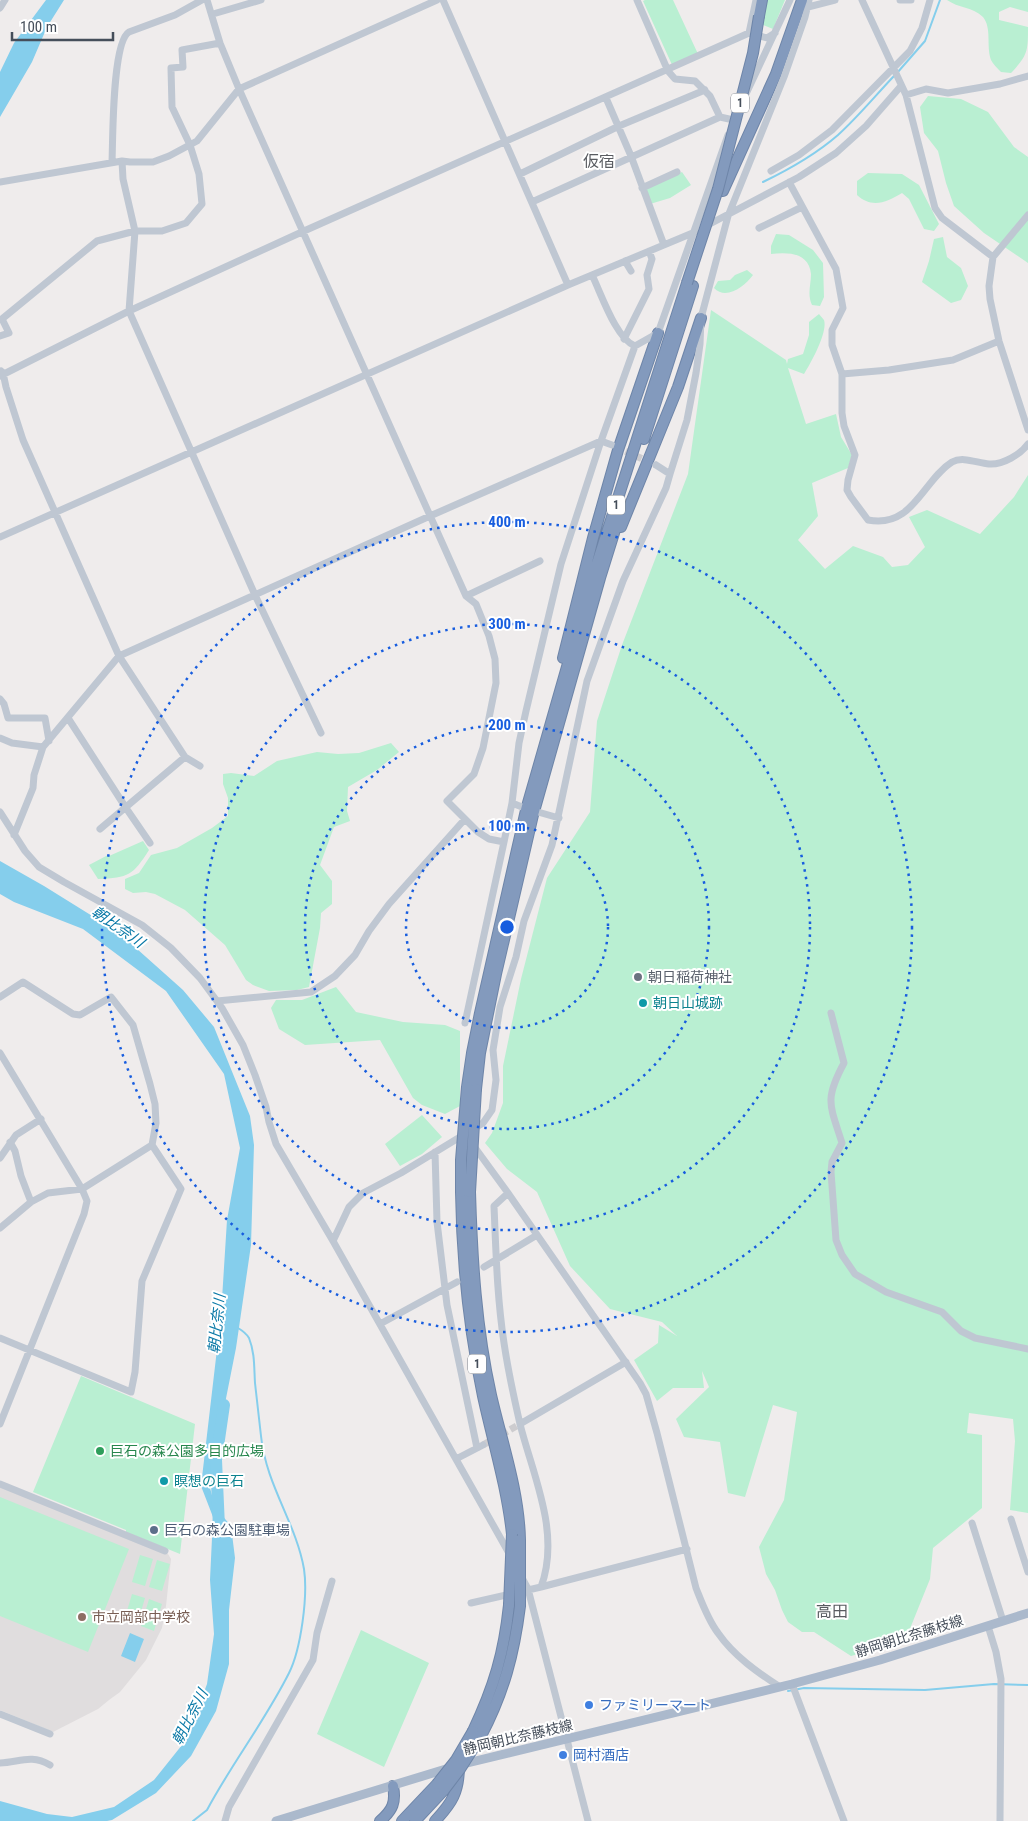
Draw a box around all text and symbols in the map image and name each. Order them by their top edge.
scale bar [12,10,114,42]
text: 100 m [20,18,57,36]
road number: 1 [731,94,749,112]
district label: 仮宿 [583,152,615,171]
road number: 1 [607,496,625,514]
text: 400 m [488,513,526,531]
text: 300 m [488,615,526,633]
text: 200 m [488,716,526,734]
text: 100 m [488,817,526,835]
water label: 朝比奈川 [88,902,149,953]
centre of rings [498,918,516,936]
place label: 朝日稲荷神社 [648,969,732,985]
marker: 朝日稲荷神社 [632,971,644,983]
place label: 朝日山城跡 [653,995,723,1011]
marker: 朝日山城跡 [637,997,649,1009]
water label: 朝比奈川 [205,1291,229,1355]
road number: 1 [468,1355,486,1374]
place label: 巨石の森公園多目的広場 [110,1443,264,1459]
marker: 巨石の森公園多目的広場 [94,1445,106,1457]
place label: 瞑想の巨石 [174,1473,244,1489]
marker: 瞑想の巨石 [158,1475,170,1487]
place label: 巨石の森公園駐車場 [164,1522,290,1538]
marker: 巨石の森公園駐車場 [148,1524,160,1536]
district label: 高田 [816,1602,848,1621]
place label: 市立岡部中学校 [92,1609,190,1625]
marker: 市立岡部中学校 [76,1611,88,1623]
street label: 静岡朝比奈藤枝線 [853,1612,965,1660]
water label: 朝比奈川 [168,1684,213,1748]
place label: ファミリーマート [599,1697,711,1713]
marker: ファミリーマート [583,1699,595,1711]
street label: 静岡朝比奈藤枝線 [462,1717,574,1757]
place label: 岡村酒店 [573,1747,629,1763]
marker: 岡村酒店 [557,1749,569,1761]

